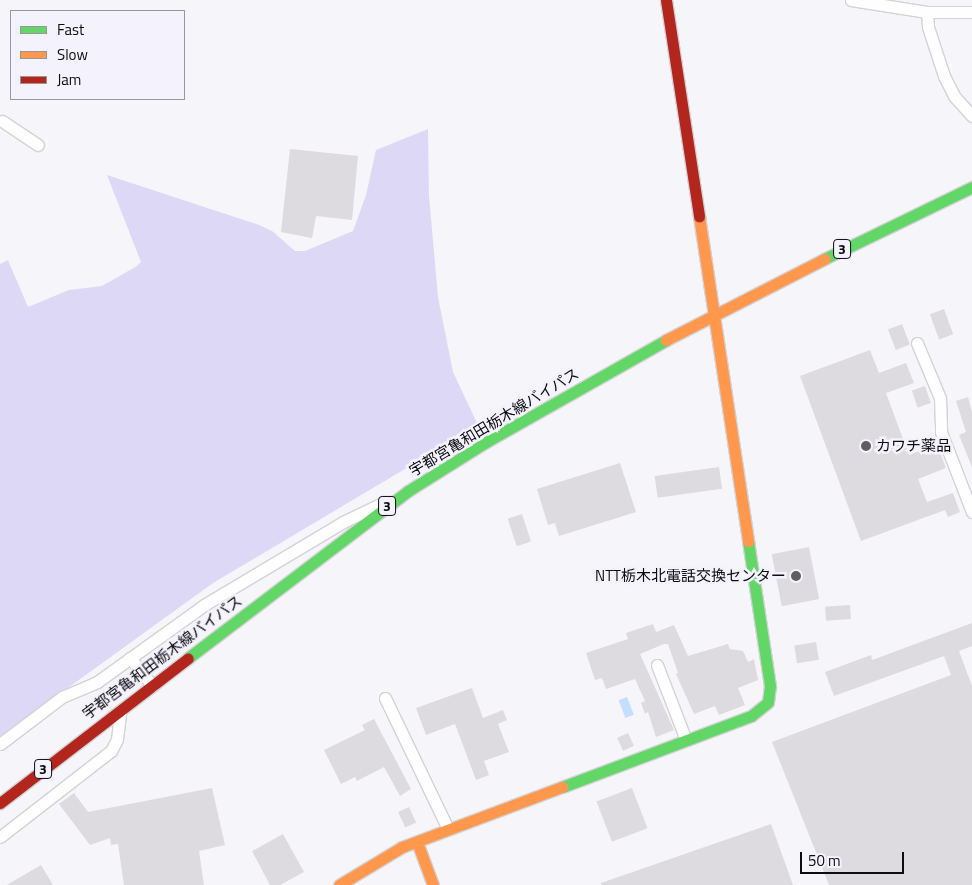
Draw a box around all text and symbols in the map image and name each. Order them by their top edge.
legend [10,10,185,100]
text: Fast [57,18,84,41]
text: Slow [57,43,88,66]
text: Jam [57,68,81,91]
road number: 3 [832,238,852,260]
street label: 宇都宮亀和田栃木線バイパス [406,364,582,480]
place label: カワチ薬品 [876,437,951,455]
marker: カワチ薬品 [860,440,872,452]
road number: 3 [377,494,397,518]
place label: NTT栃木北電話交換センター [595,567,786,585]
marker: NTT栃木北電話交換センター [790,570,802,582]
street label: 宇都宮亀和田栃木線バイパス [79,591,245,723]
road number: 3 [33,758,53,781]
scale bar [802,842,906,874]
text: 50 m [808,849,841,872]

